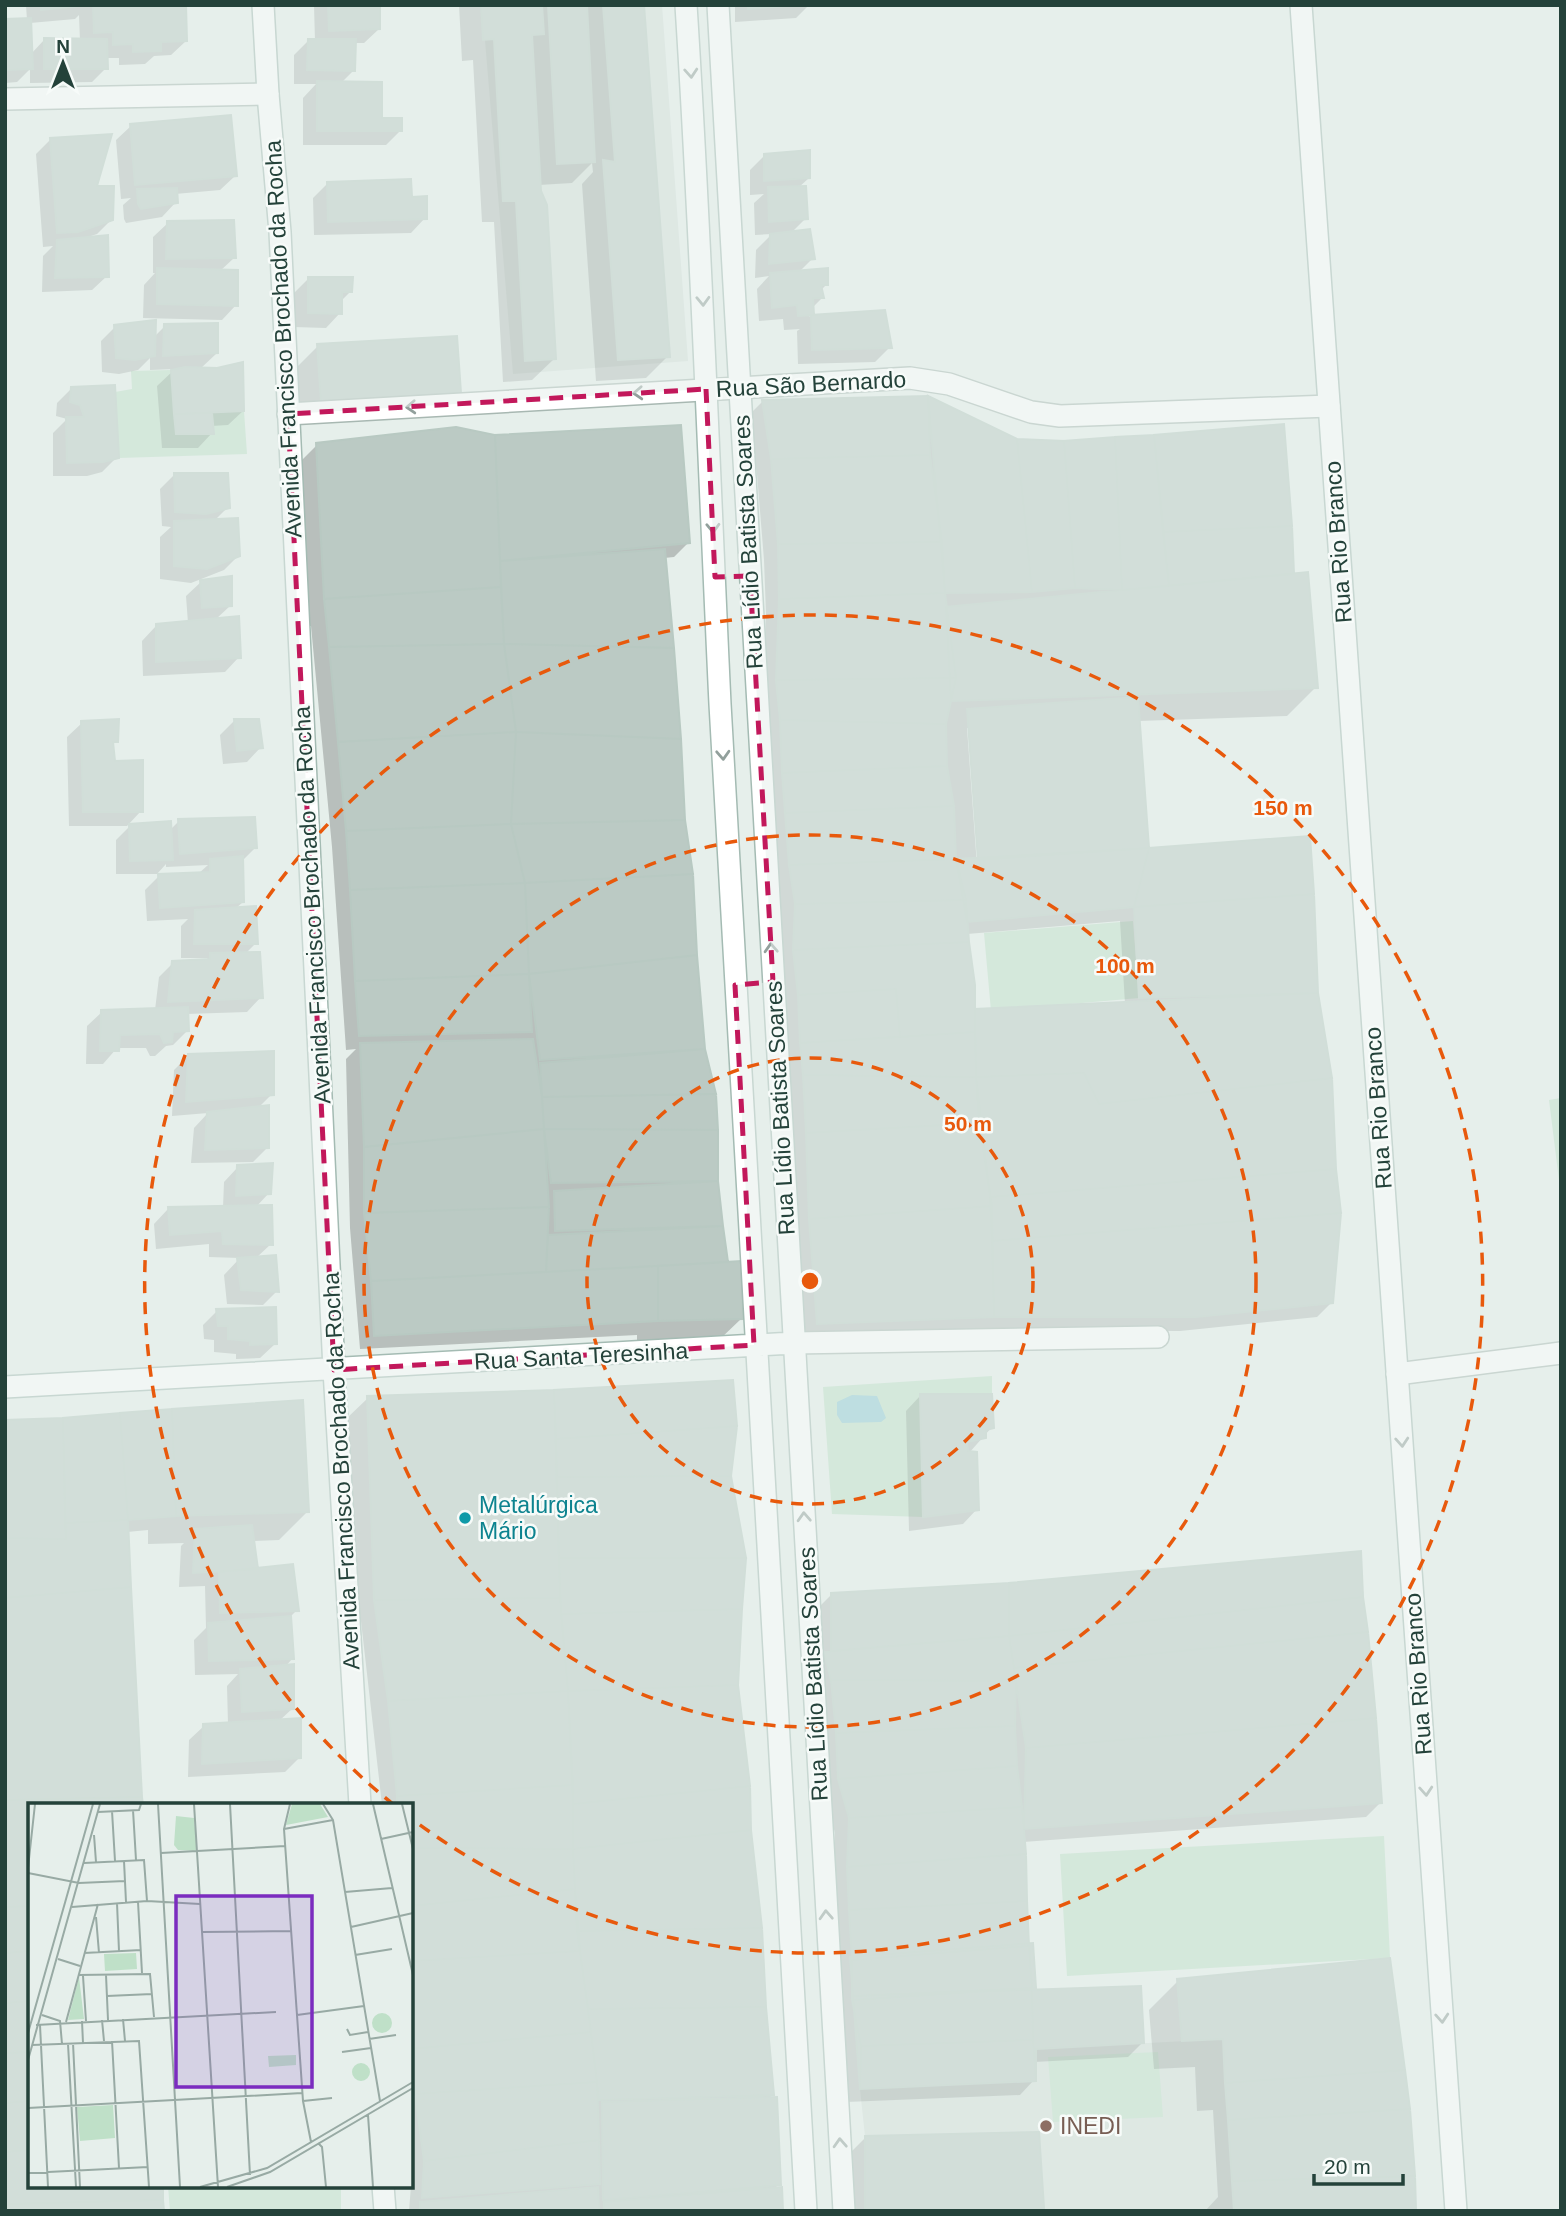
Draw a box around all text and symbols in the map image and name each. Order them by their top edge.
north arrow [28,28,98,98]
text: N [56,36,70,57]
one-way arrow [683,68,698,79]
street label: Avenida Francisco Brochado da Rocha [260,139,306,539]
one-way arrow [695,295,710,306]
street label: Rua São Bernardo [715,366,907,402]
one-way arrow [633,386,644,401]
one-way arrow [405,399,416,414]
street label: Rua Lídio Batista Soares [728,414,768,670]
street label: Rua Rio Branco [1319,460,1357,624]
one-way arrow [705,523,720,534]
street label: Avenida Francisco Brochado da Rocha [289,705,335,1105]
one-way arrow [715,750,730,761]
text: 150 m [1253,796,1313,819]
one-way arrow [764,942,779,953]
text: 100 m [1095,954,1155,977]
street label: Rua Lídio Batista Soares [760,980,800,1236]
street label: Rua Rio Branco [1359,1026,1397,1190]
text: 50 m [944,1112,992,1135]
centre of rings [798,1269,822,1293]
street label: Avenida Francisco Brochado da Rocha [318,1271,364,1671]
street label: Rua Santa Teresinha [473,1337,689,1375]
one-way arrow [1394,1436,1409,1447]
place label: Metalúrgica Mário [479,1492,598,1544]
marker: Metalúrgica Mário [457,1510,473,1526]
one-way arrow [796,1511,811,1522]
street label: Rua Lídio Batista Soares [793,1546,833,1802]
street label: Rua Rio Branco [1399,1592,1437,1756]
one-way arrow [1418,1786,1433,1797]
inset map [28,1803,413,2188]
one-way arrow [819,1910,834,1921]
one-way arrow [1434,2013,1449,2024]
place label: INEDI [1060,2113,1121,2139]
marker: INEDI [1038,2118,1054,2134]
one-way arrow [832,2137,847,2148]
scale bar [1314,2142,1403,2186]
text: 20 m [1324,2155,1371,2178]

